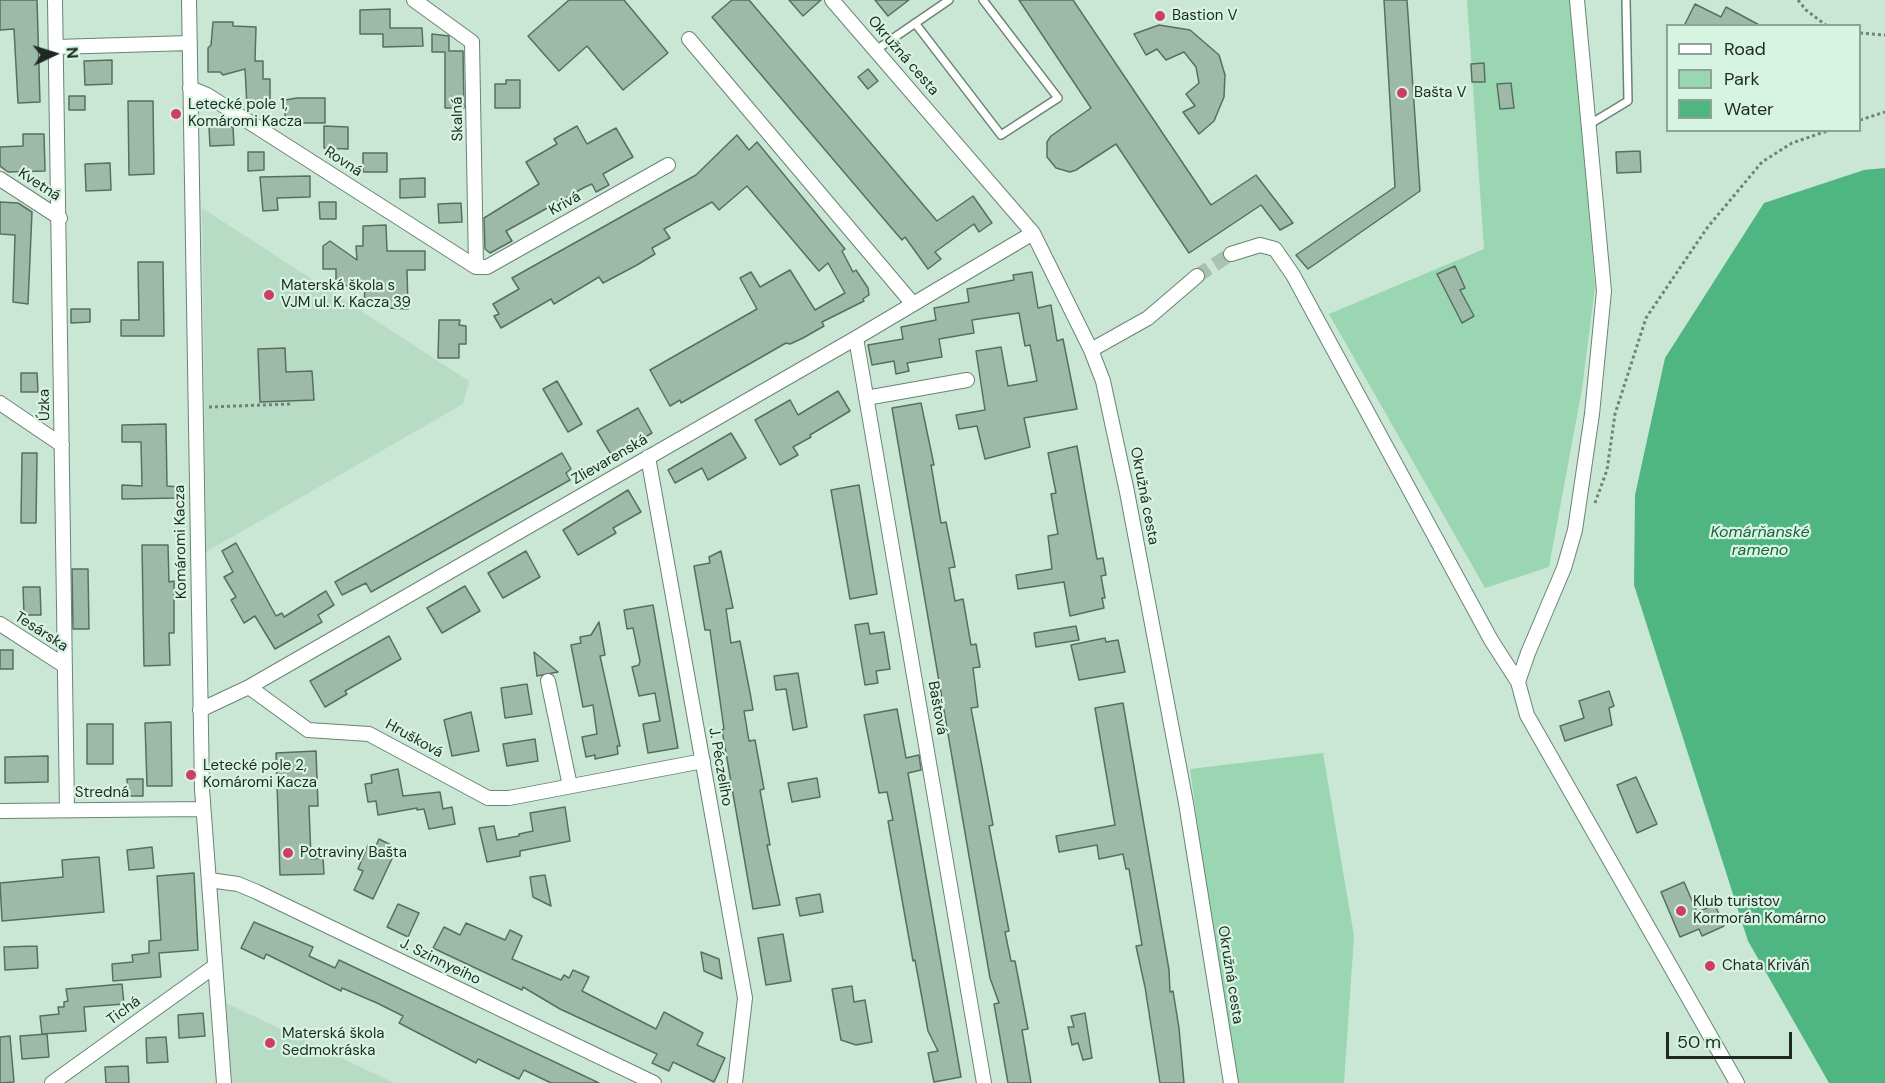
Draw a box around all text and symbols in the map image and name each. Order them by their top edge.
place label: Bastion V [1172,7,1237,25]
marker: Bastion V [1153,9,1167,23]
street label: Okružná cesta [864,13,942,99]
north arrow [24,24,84,84]
legend [1666,24,1861,132]
text: Road [1724,37,1766,61]
text: N [62,46,83,59]
text: Park [1724,67,1760,91]
place label: Bašta V [1414,84,1466,102]
marker: Bašta V [1395,86,1409,100]
place label: Letecké pole 1, Komáromi Kacza [188,96,302,131]
street label: Skalná [449,97,467,141]
text: Water [1724,97,1774,121]
marker: Letecké pole 1, Komáromi Kacza [169,107,183,121]
street label: Rovná [321,143,365,181]
street label: Kvetná [14,165,64,205]
street label: Krivá [546,188,584,220]
place label: Materská škola s VJM ul. K. Kacza 39 [281,277,411,312]
marker: Materská škola s VJM ul. K. Kacza 39 [262,288,276,302]
street label: Úzka [36,389,54,421]
street label: Zlievarenská [569,431,651,489]
street label: Okružná cesta [1126,446,1162,546]
street label: Komáromi Kacza [171,485,191,599]
water label: Komárňanské rameno [1710,523,1810,561]
street label: Tesárska [11,608,71,656]
street label: Baštová [923,680,951,736]
street label: Hrušková [382,716,446,762]
street label: J. Péczeliho [704,726,736,808]
place label: Letecké pole 2, Komáromi Kacza [203,757,317,792]
marker: Letecké pole 2, Komáromi Kacza [184,768,198,782]
street label: Stredná [75,784,129,802]
place label: Potraviny Bašta [300,844,407,862]
marker: Potraviny Bašta [281,846,295,860]
place label: Klub turistov Kormorán Komárno [1693,893,1826,928]
marker: Klub turistov Kormorán Komárno [1674,904,1688,918]
street label: Okružná cesta [1213,925,1247,1025]
street label: J. Szinnyeiho [397,935,483,989]
place label: Chata Kriváň [1722,957,1810,975]
marker: Chata Kriváň [1703,959,1717,973]
street label: Tichá [104,993,144,1029]
scale bar [1669,1020,1795,1058]
place label: Materská škola Sedmokráska [282,1025,384,1060]
text: 50 m [1677,1030,1721,1054]
marker: Materská škola Sedmokráska [263,1036,277,1050]

